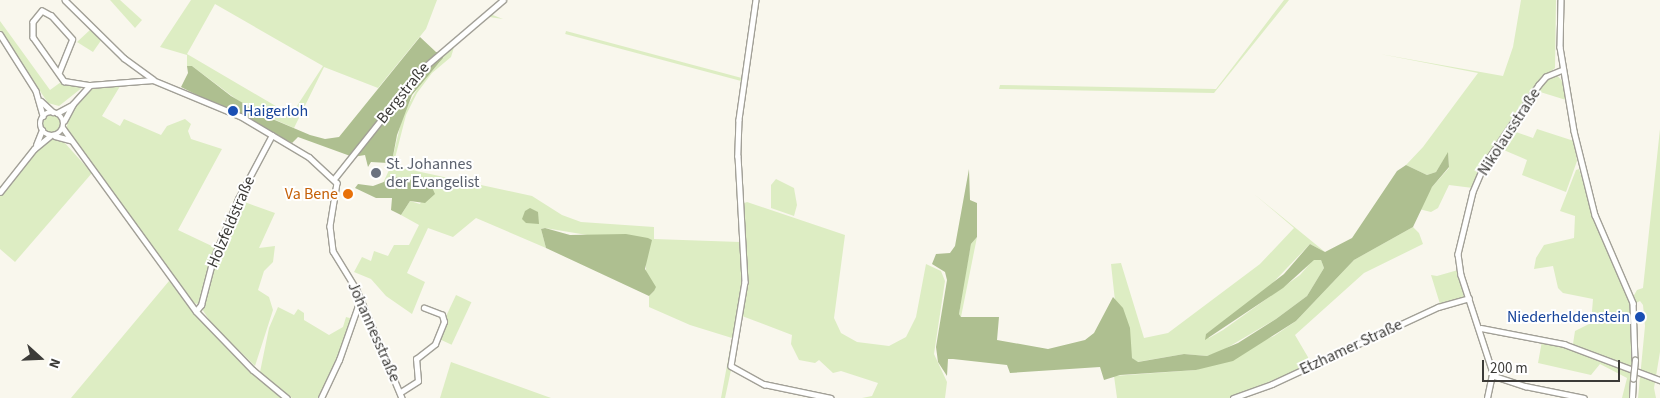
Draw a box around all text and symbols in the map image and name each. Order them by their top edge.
street label: Bergstraße [373,59,433,127]
street label: Nikolausstraße [1474,85,1544,179]
place label: Haigerloh [243,101,308,121]
marker: Haigerloh [227,105,239,117]
place label: St. Johannes der Evangelist [386,154,479,192]
marker: St. Johannes der Evangelist [370,167,382,179]
street label: Holzfeldstraße [203,173,259,271]
place label: Va Bene [285,184,338,204]
marker: Va Bene [342,188,354,200]
street label: Johannesstraße [343,279,405,385]
place label: Niederheldenstein [1507,307,1630,327]
marker: Niederheldenstein [1634,311,1646,323]
street label: Etzhamer Straße [1297,315,1405,379]
north arrow [15,333,65,383]
scale bar [1485,350,1622,382]
text: N [43,355,65,371]
text: 200 m [1490,358,1528,379]

